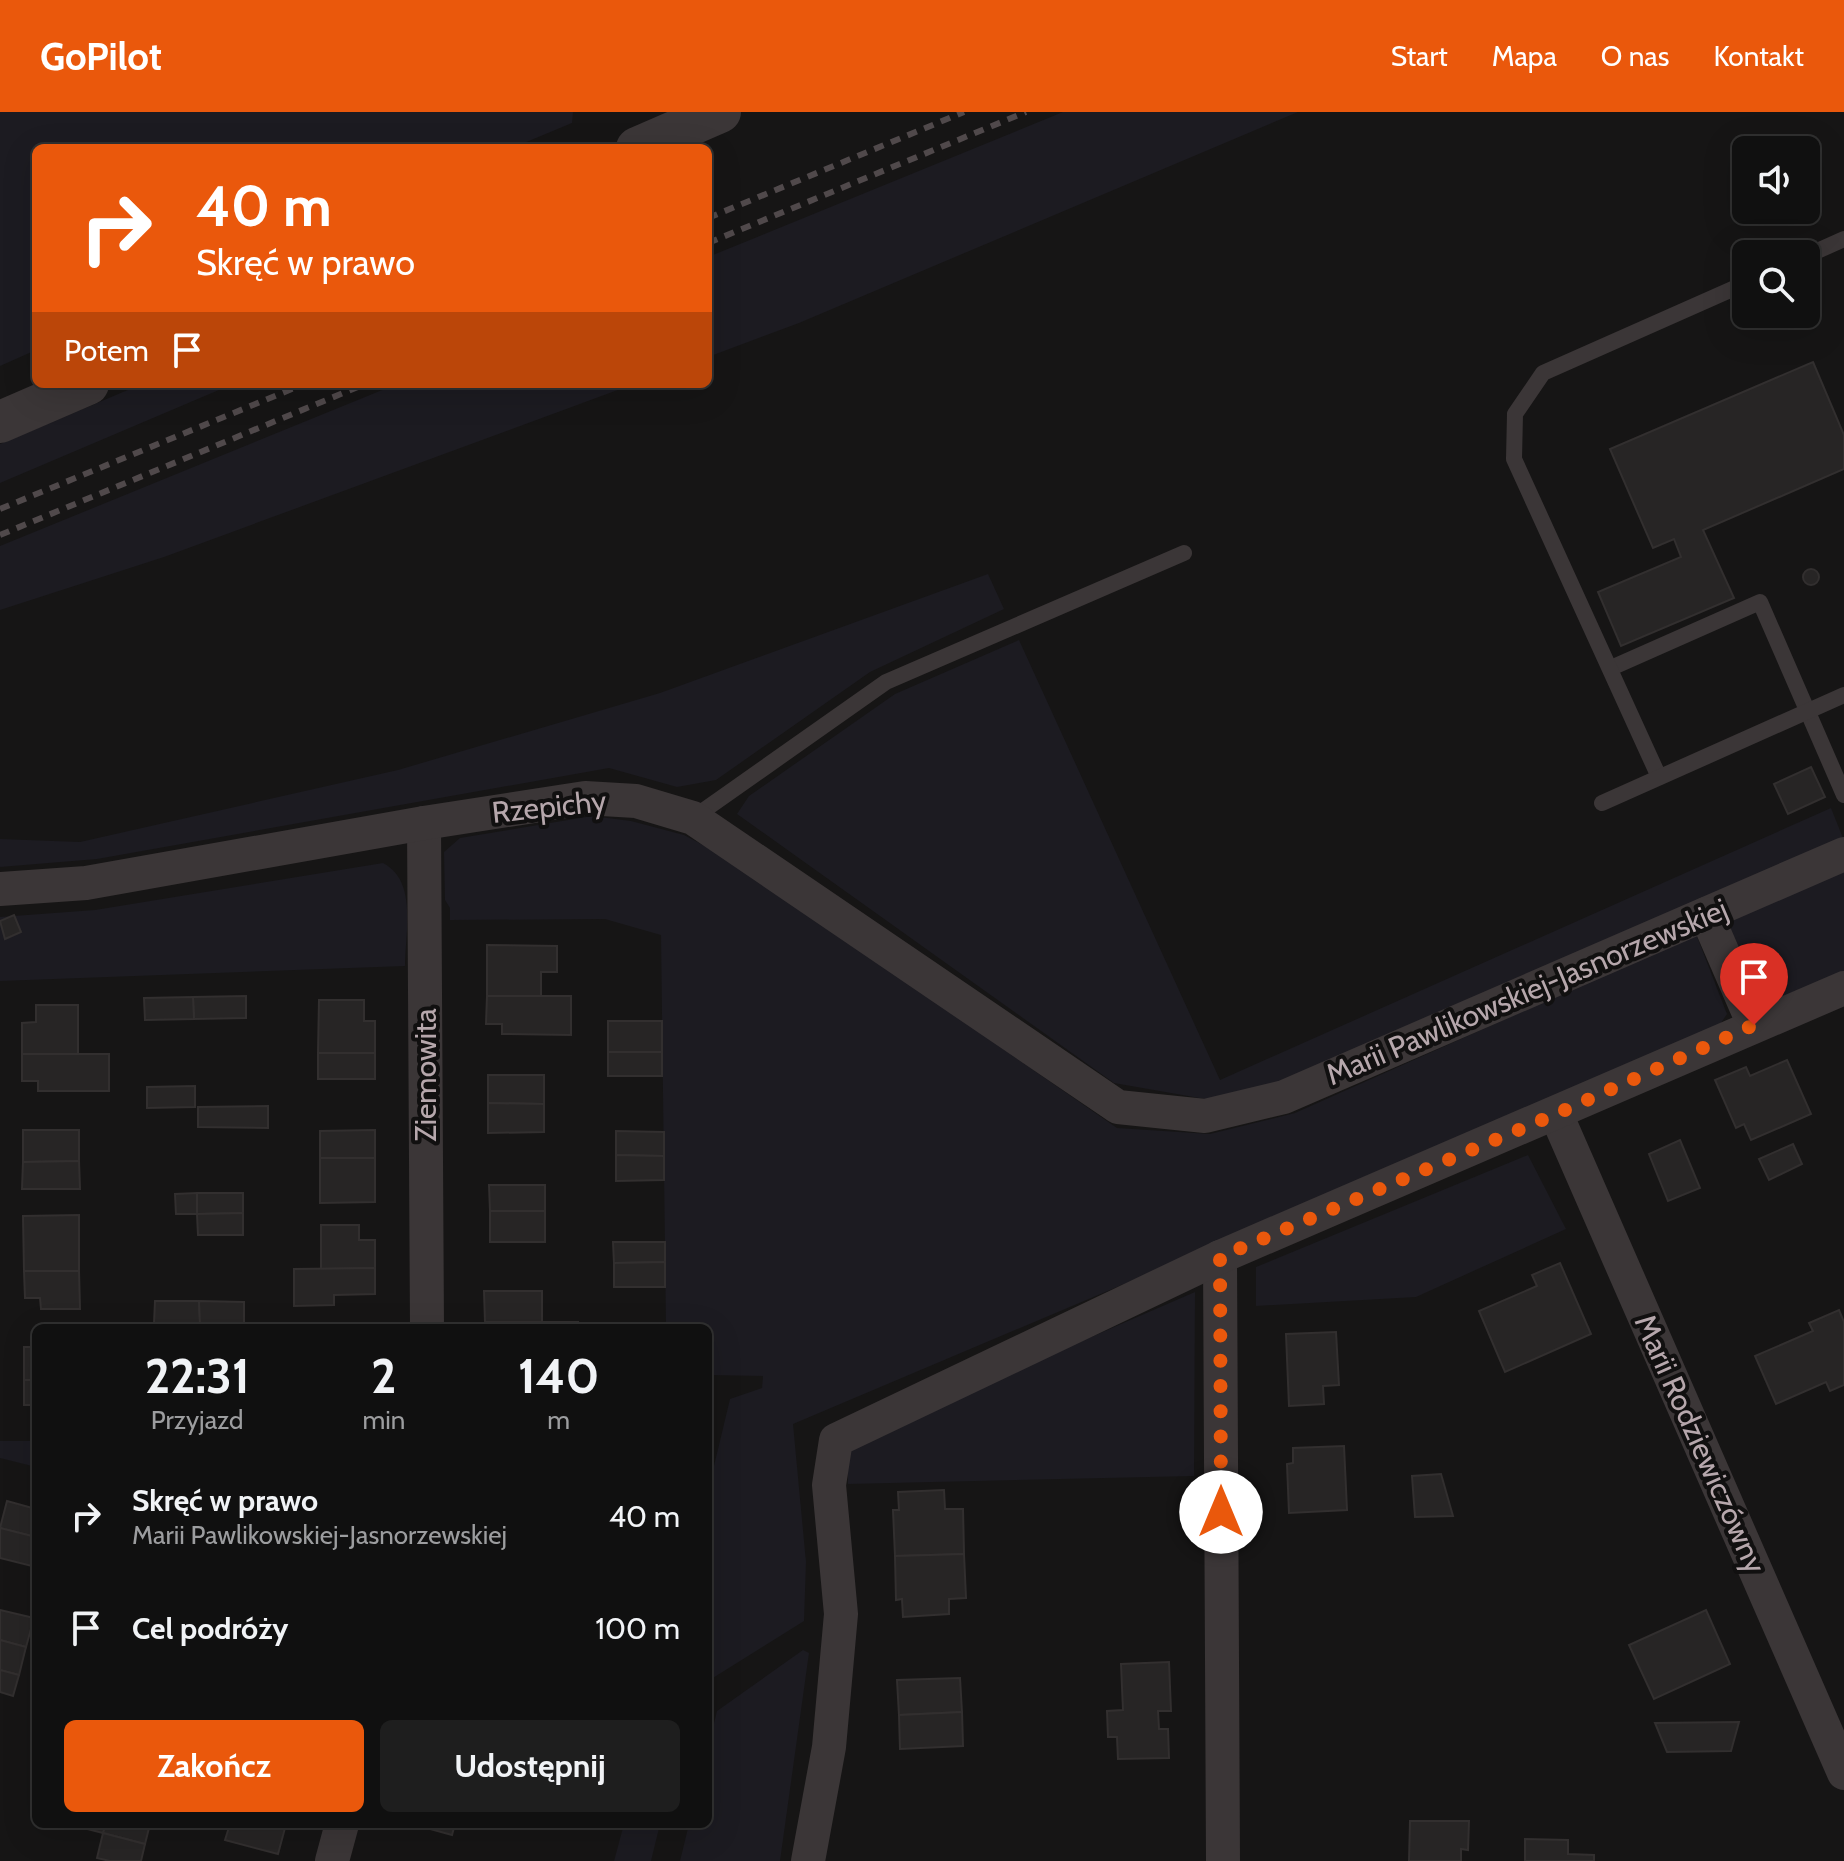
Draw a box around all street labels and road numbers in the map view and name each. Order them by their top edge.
street label: Rzepichy [490,782,608,831]
street label: Marii Pawlikowskiej-Jasnorzewskiej [1320,890,1733,1093]
street label: Ziemowita [407,1008,444,1142]
street label: Marii Rodziewiczówny [1627,1309,1774,1579]

